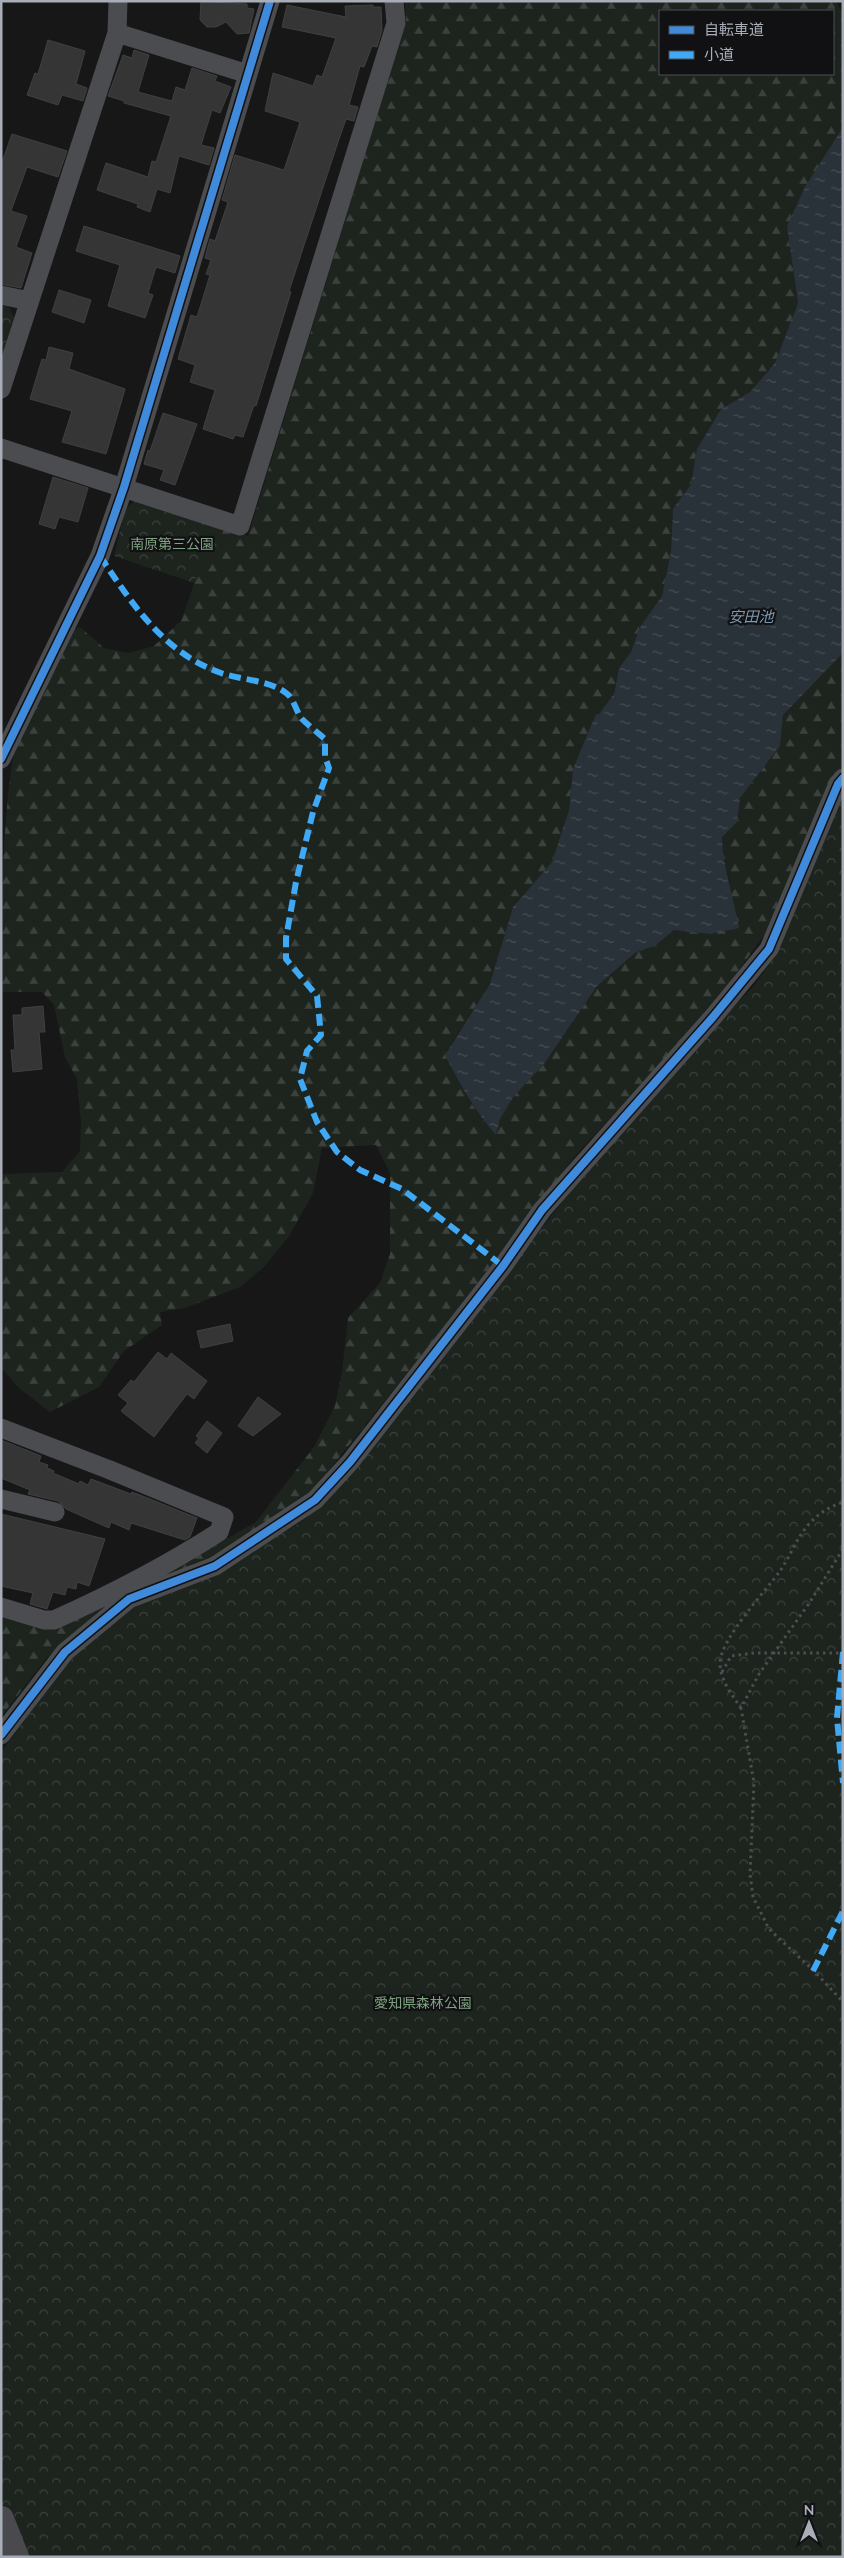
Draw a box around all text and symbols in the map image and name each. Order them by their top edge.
legend [659,10,834,75]
text: 自転車道 [704,20,764,39]
text: 小道 [704,45,734,64]
park label: 南原第三公園 [130,535,214,553]
water label: 安田池 [728,607,775,626]
park label: 愛知県森林公園 [374,1994,472,2012]
north arrow [784,2498,834,2548]
text: N [804,2501,814,2519]

